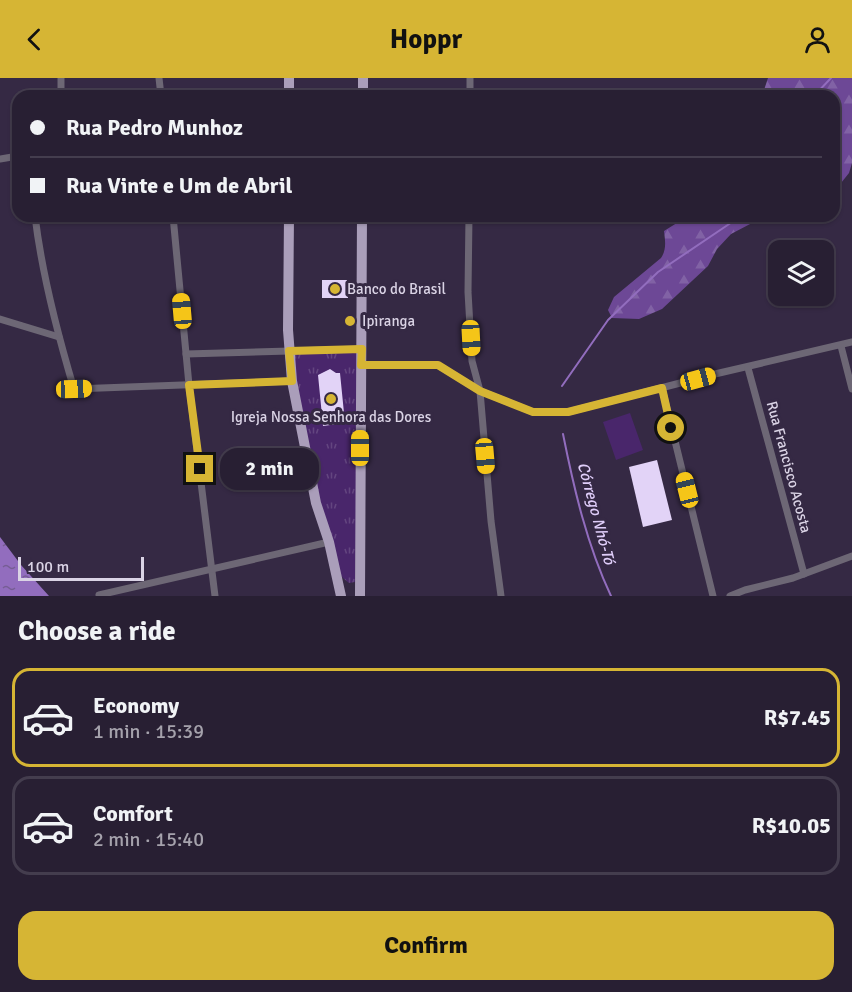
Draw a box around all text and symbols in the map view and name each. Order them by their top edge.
icon: back [18,23,51,56]
text: Hoppr [390,23,462,56]
icon: person [801,23,834,56]
text: Rua Pedro Munhoz [66,114,243,141]
text: Rua Vinte e Um de Abril [66,172,292,199]
map controls [768,240,834,306]
button: layers [768,240,834,306]
place label: Banco do Brasil [347,280,446,298]
marker: Banco do Brasil [328,282,342,296]
car [171,292,193,330]
place label: Ipiranga [362,312,415,330]
marker: Ipiranga [343,314,357,328]
car [461,320,481,356]
car [678,366,718,392]
car [56,379,92,399]
marker: Igreja Nossa Senhora das Dores [324,392,338,406]
street label: Rua Francisco Acosta [763,399,815,535]
place label: Igreja Nossa Senhora das Dores [231,408,432,426]
route start [657,414,684,441]
car [351,430,369,466]
car [474,437,496,475]
callout: 2 min [221,448,320,490]
route end [186,455,213,482]
text: 2 min [245,456,294,481]
water label: Córrego Nhó-Tó [573,460,620,568]
car [674,470,700,510]
scale bar [18,554,144,582]
text: 100 m [27,557,69,577]
text: Choose a ride [18,615,176,648]
icon: car [21,691,75,745]
text: Economy [93,692,179,719]
text: R$7.45 [764,704,831,731]
text: 1 min · 15:39 [93,719,204,744]
icon: car [21,799,75,853]
text: Comfort [93,800,173,827]
text: R$10.05 [752,812,831,839]
text: 2 min · 15:40 [93,827,204,852]
button: Confirm [18,911,834,980]

